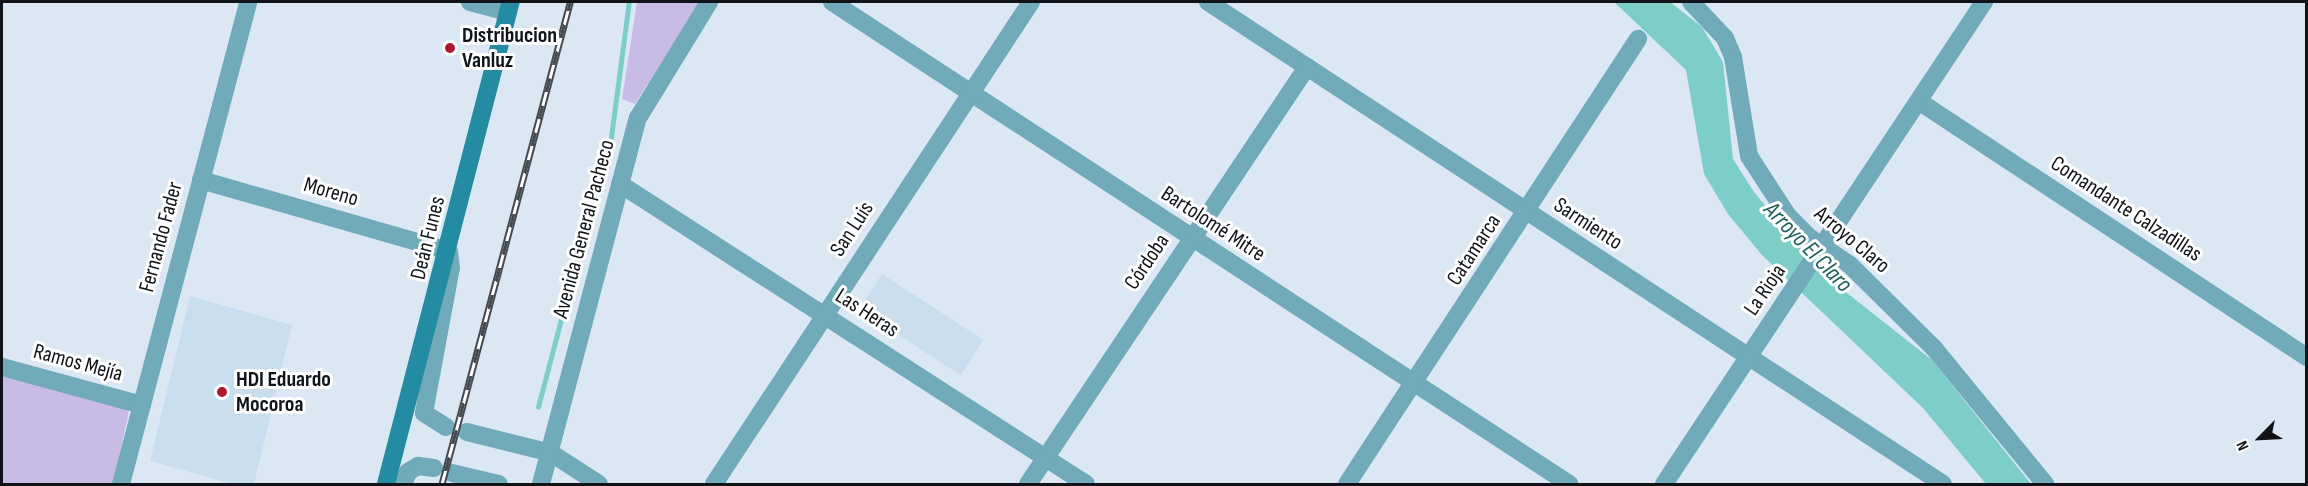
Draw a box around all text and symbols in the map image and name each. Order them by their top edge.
place label: Distribucion Vanluz [462,22,557,74]
marker: Distribucion Vanluz [443,41,457,55]
street label: Avenida General Pacheco [548,137,620,321]
street label: Comandante Calzadillas [2046,150,2206,268]
street label: Moreno [301,172,361,212]
street label: Fernando Fader [134,179,188,295]
street label: Bartolomé Mitre [1156,181,1270,267]
street label: Sarmiento [1549,192,1627,256]
street label: Deán Funes [405,194,451,282]
water label: Arroyo El Claro [1758,196,1858,298]
street label: San Luis [825,197,879,261]
street label: Arroyo Claro [1809,201,1895,279]
street label: Catamarca [1441,210,1507,290]
street label: Córdoba [1119,229,1175,295]
street label: La Rioja [1738,259,1792,321]
street label: Las Heras [830,283,904,343]
street label: Ramos Mejía [30,338,126,388]
place label: HDI Eduardo Mocoroa [236,366,331,418]
marker: HDI Eduardo Mocoroa [213,383,231,401]
north arrow [2230,408,2290,468]
text: N [2233,438,2254,453]

